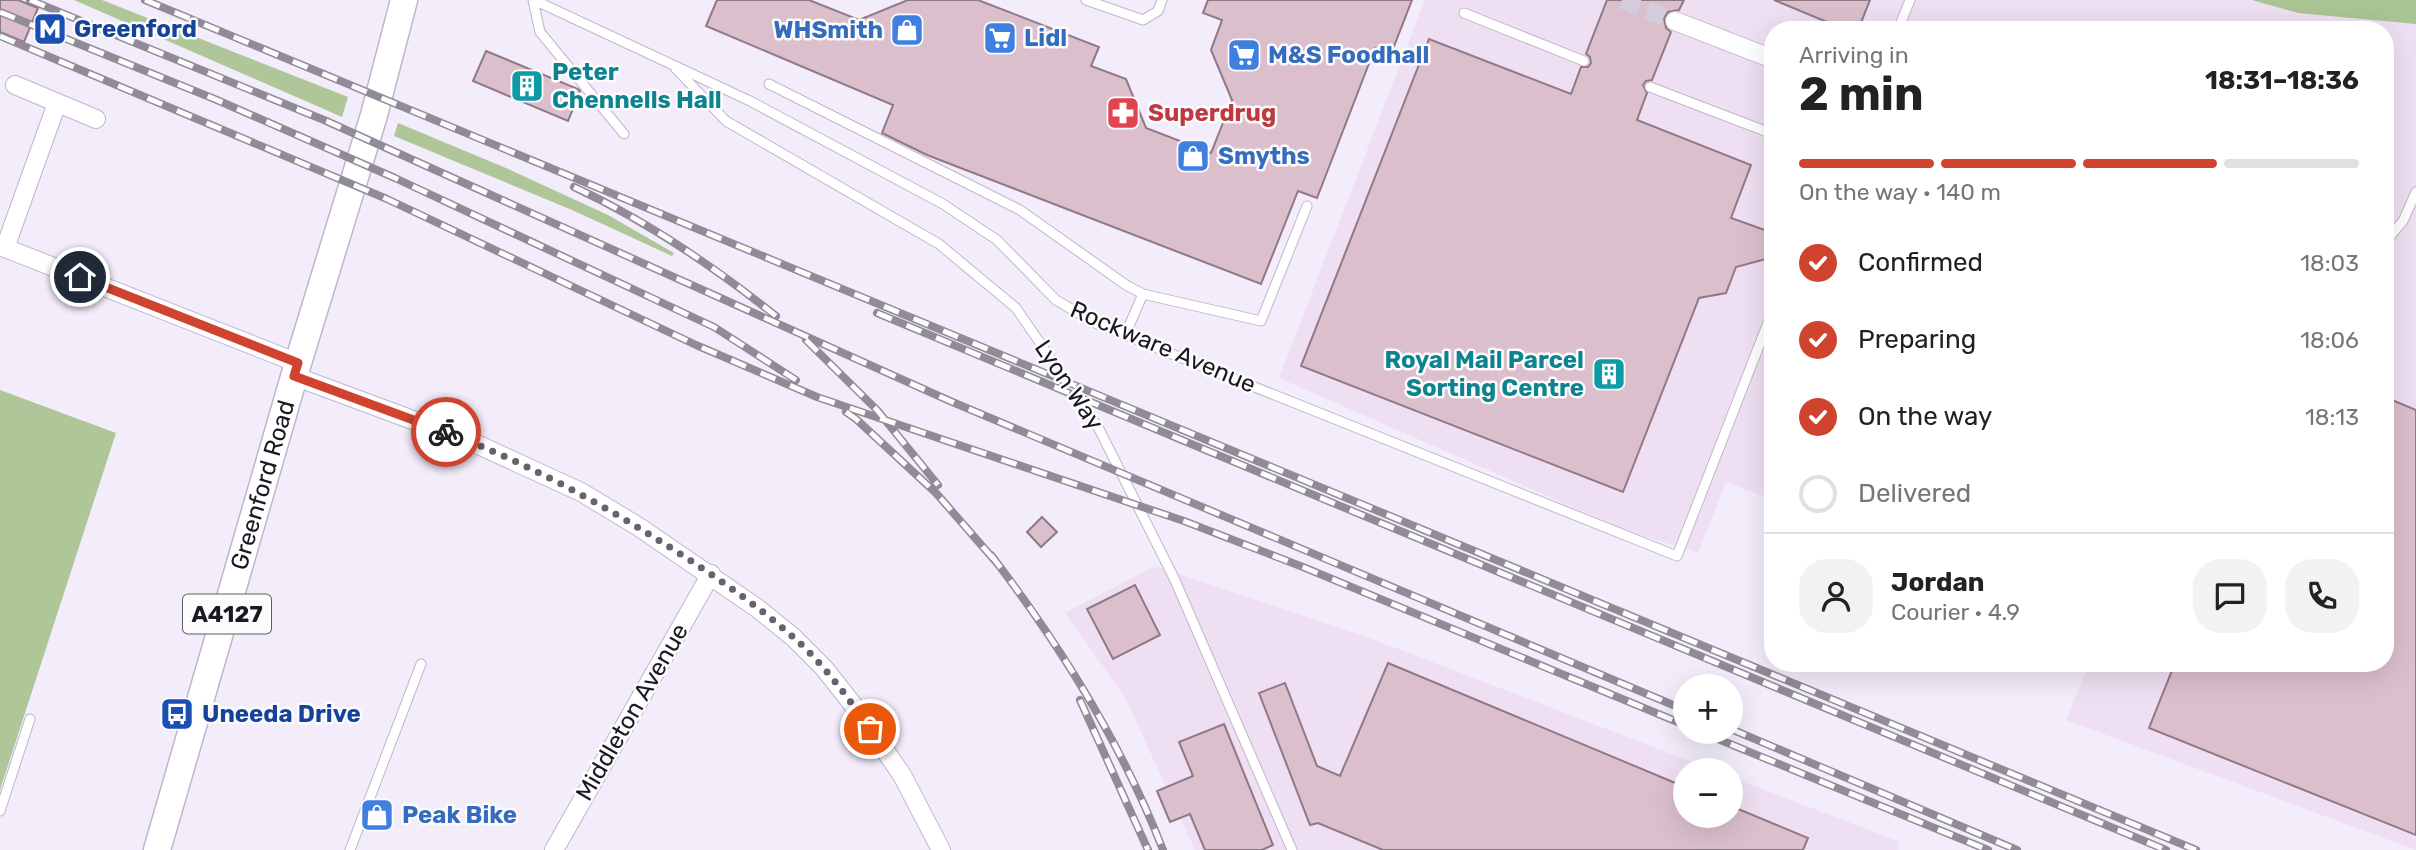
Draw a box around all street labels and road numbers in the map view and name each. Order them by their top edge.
street label: Rockware Avenue [1066,295,1260,399]
street label: Lyon Way [1029,335,1109,435]
street label: Greenford Road [225,397,300,573]
road number: A4127 [183,594,271,634]
street label: Middleton Avenue [570,619,694,805]

